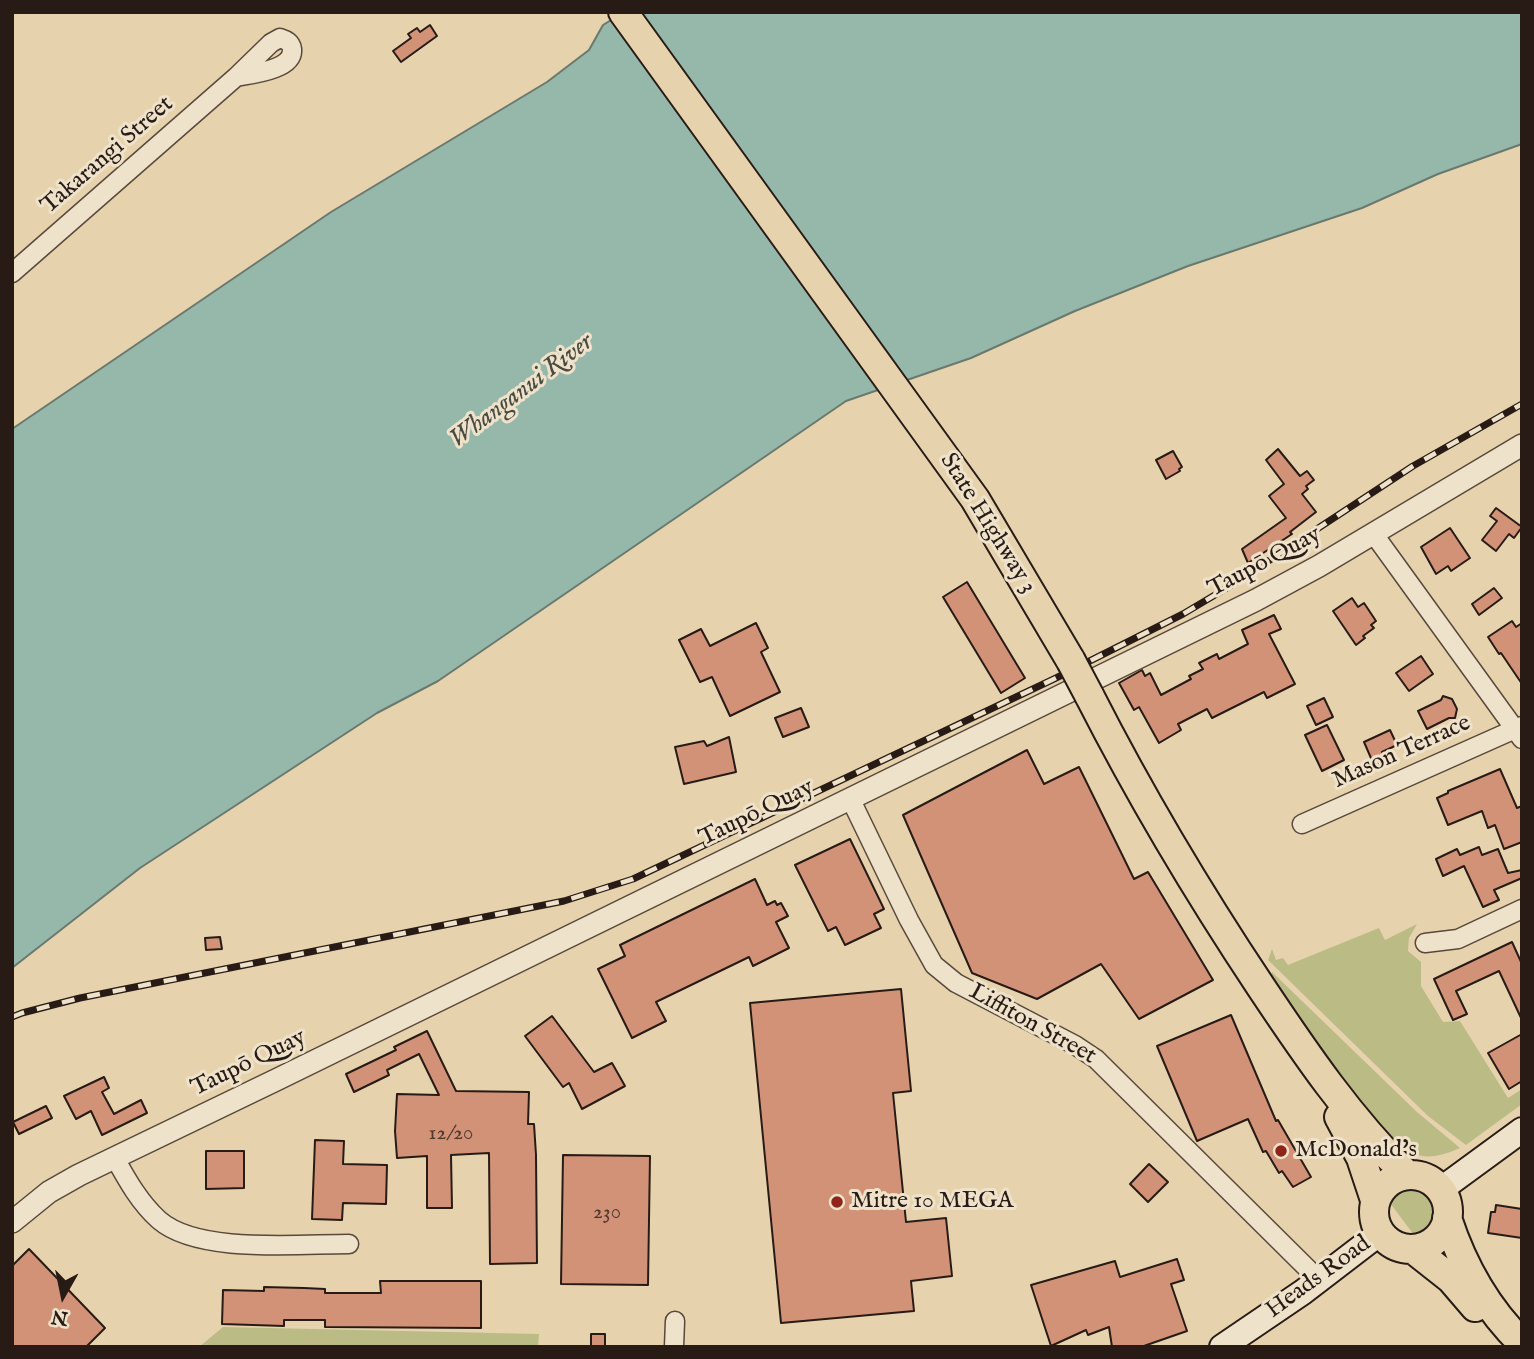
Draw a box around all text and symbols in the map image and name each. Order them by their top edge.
street label: Takarangi Street [36,91,180,221]
water label: Whanganui River [444,328,600,456]
street label: State Highway 3 [932,449,1042,599]
street label: Taupō Quay [1204,521,1326,605]
street label: Mason Terrace [1329,710,1475,796]
street label: Taupō Quay [695,774,819,854]
street label: Liffiton Street [963,978,1101,1072]
street label: Taupō Quay [187,1024,311,1104]
house number: 12/20 [429,1122,473,1148]
place label: McDonald's [1295,1137,1417,1165]
marker: McDonald's [1273,1143,1289,1159]
place label: Mitre 10 MEGA [851,1188,1013,1216]
marker: Mitre 10 MEGA [829,1194,845,1210]
house number: 230 [593,1201,621,1227]
street label: Heads Road [1261,1230,1377,1326]
north arrow [28,1261,98,1331]
text: N [50,1304,70,1330]

